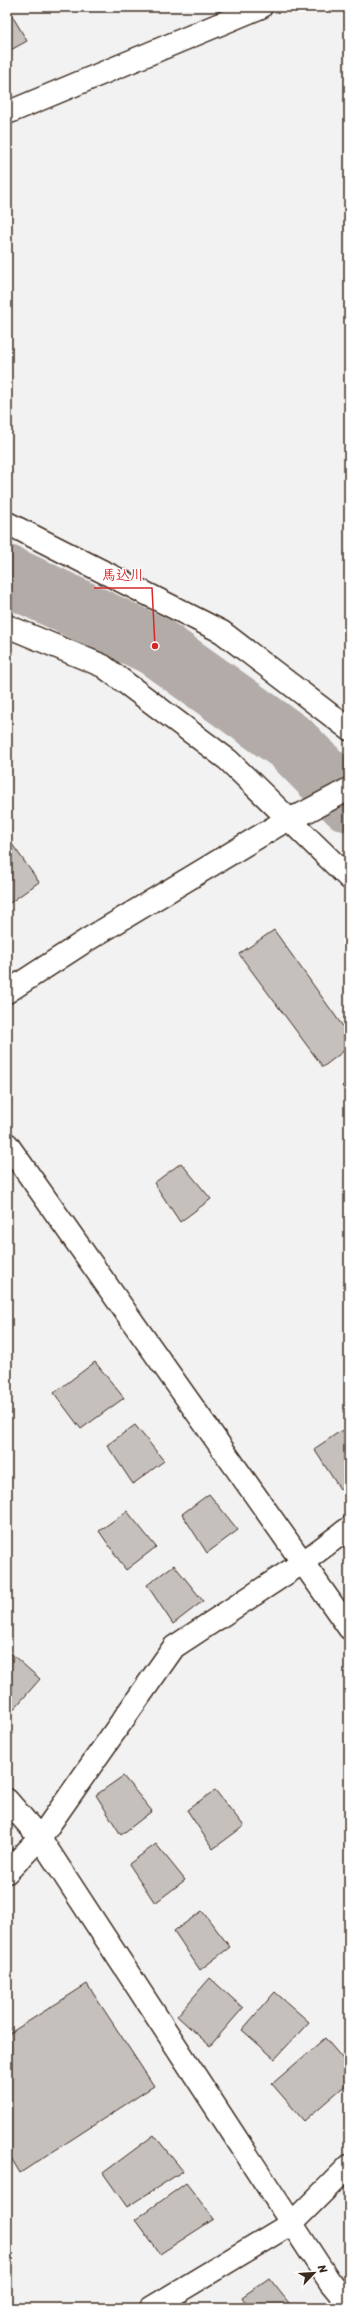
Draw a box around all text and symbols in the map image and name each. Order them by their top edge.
callout: 馬込川 [94,562,152,588]
text: 馬込川 [102,563,144,588]
north arrow [294,2253,334,2293]
text: N [312,2261,333,2277]

